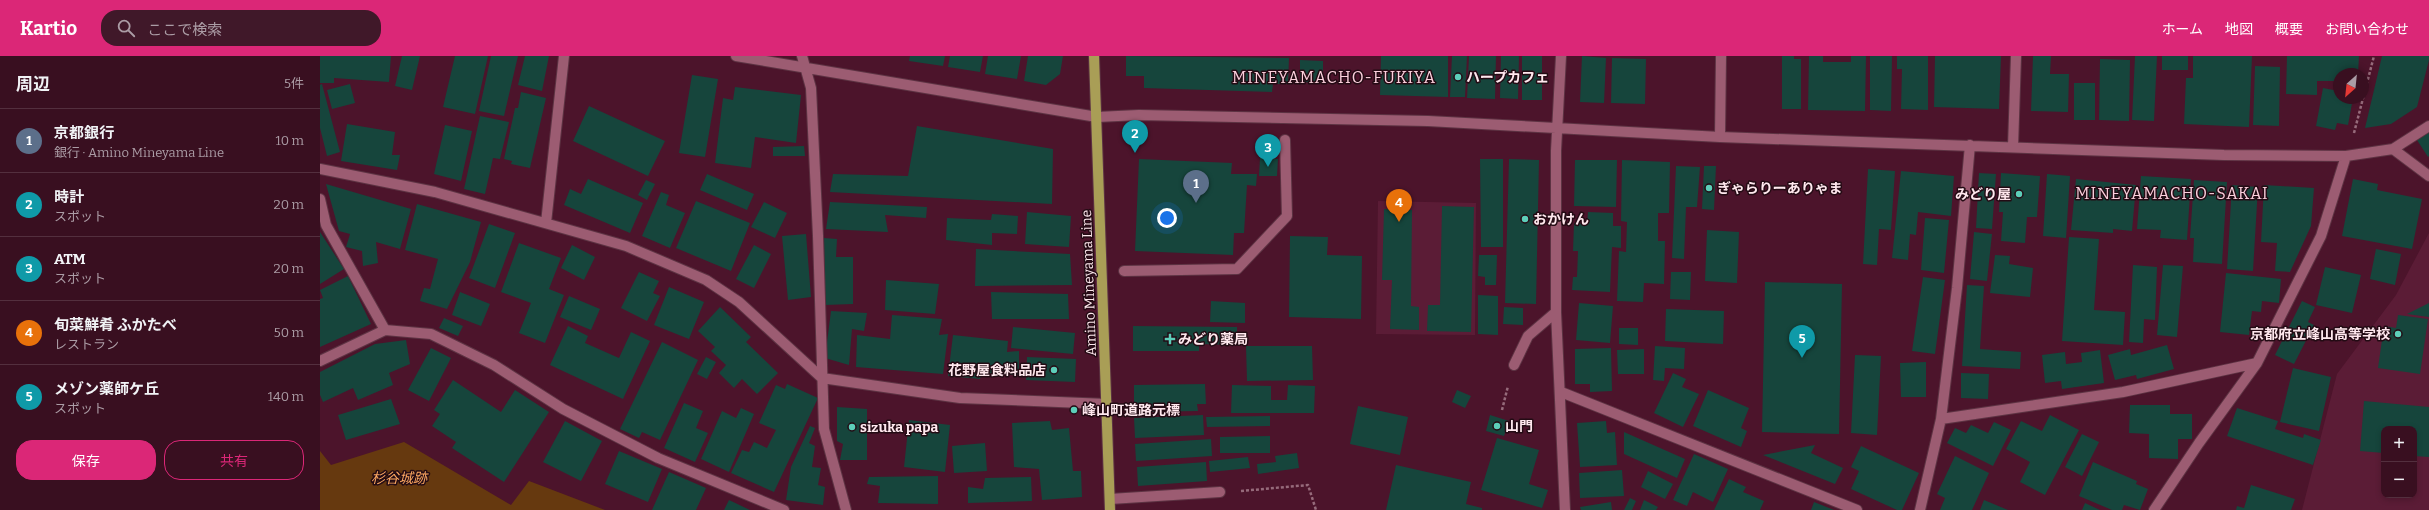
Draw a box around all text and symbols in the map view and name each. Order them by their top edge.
search box [101,10,381,46]
text: Kartio [20,17,77,40]
icon: search [115,17,137,39]
text: ここで検索 [147,21,222,39]
text: ホーム [2161,21,2203,38]
text: 地図 [2225,21,2253,38]
text: 概要 [2275,21,2303,38]
text: お問い合わせ [2325,21,2409,38]
district label: MINEYAMACHO-FUKIYA [1232,68,1436,87]
north arrow [2333,68,2369,104]
place label: ハープカフェ [1466,69,1549,86]
marker: ハープカフェ [1453,72,1463,82]
text: 周辺 [16,74,50,95]
text: 5件 [284,76,304,91]
pin: 2 [1122,120,1148,153]
text: 京都銀行 [54,124,114,142]
text: 1 [26,133,32,148]
text: 10 m [275,133,304,148]
pin: 3 [1255,134,1281,167]
text: 銀行 · Amino Mineyama Line [54,145,224,160]
pin: 1 [1183,170,1209,203]
place label: ぎゃらりーありゃま [1717,180,1843,197]
marker: ぎゃらりーありゃま [1704,183,1714,193]
district label: MINEYAMACHO-SAKAI [2075,184,2269,203]
place label: みどり屋 [1955,186,2011,203]
text: 時計 [54,188,84,206]
pin: 4 [1386,189,1412,222]
marker: みどり屋 [2014,189,2024,199]
text: 2 [25,197,33,212]
text: 20 m [274,197,304,212]
your location [1157,208,1177,228]
text: スポット [54,209,106,224]
street label: Amino Mineyama Line [1078,209,1100,357]
place label: おかけん [1533,211,1589,228]
marker: おかけん [1520,214,1530,224]
text: ATM [54,250,86,268]
text: 3 [25,261,33,276]
text: 20 m [274,261,304,276]
text: スポット [54,271,106,286]
text: 旬菜鮮肴 ふかたべ [54,316,177,334]
text: 4 [25,325,33,340]
text: 50 m [274,325,304,340]
pin: 5 [1789,325,1815,358]
place label: 京都府立峰山高等学校 [2250,326,2390,343]
marker: 京都府立峰山高等学校 [2393,329,2403,339]
place label: みどり薬局 [1178,331,1248,348]
marker: みどり薬局 [1165,334,1175,344]
text: レストラン [54,337,119,352]
place label: 花野屋食料品店 [948,362,1046,379]
marker: 花野屋食料品店 [1049,365,1059,375]
text: メゾン薬師ケ丘 [54,380,159,398]
text: 5 [25,389,33,404]
text: 140 m [268,389,304,404]
text: スポット [54,401,106,416]
place label: 峰山町道路元標 [1082,402,1180,419]
marker: 峰山町道路元標 [1069,405,1079,415]
place label: 山門 [1505,418,1533,435]
place label: sizuka papa [860,419,939,436]
marker: 山門 [1492,421,1502,431]
marker: sizuka papa [847,422,857,432]
map controls [2381,426,2417,498]
button: + [2381,426,2417,462]
button: 保存 [16,440,156,480]
button: 共有 [164,440,304,480]
button: − [2381,462,2417,498]
park label: 杉谷城跡 [371,470,429,487]

